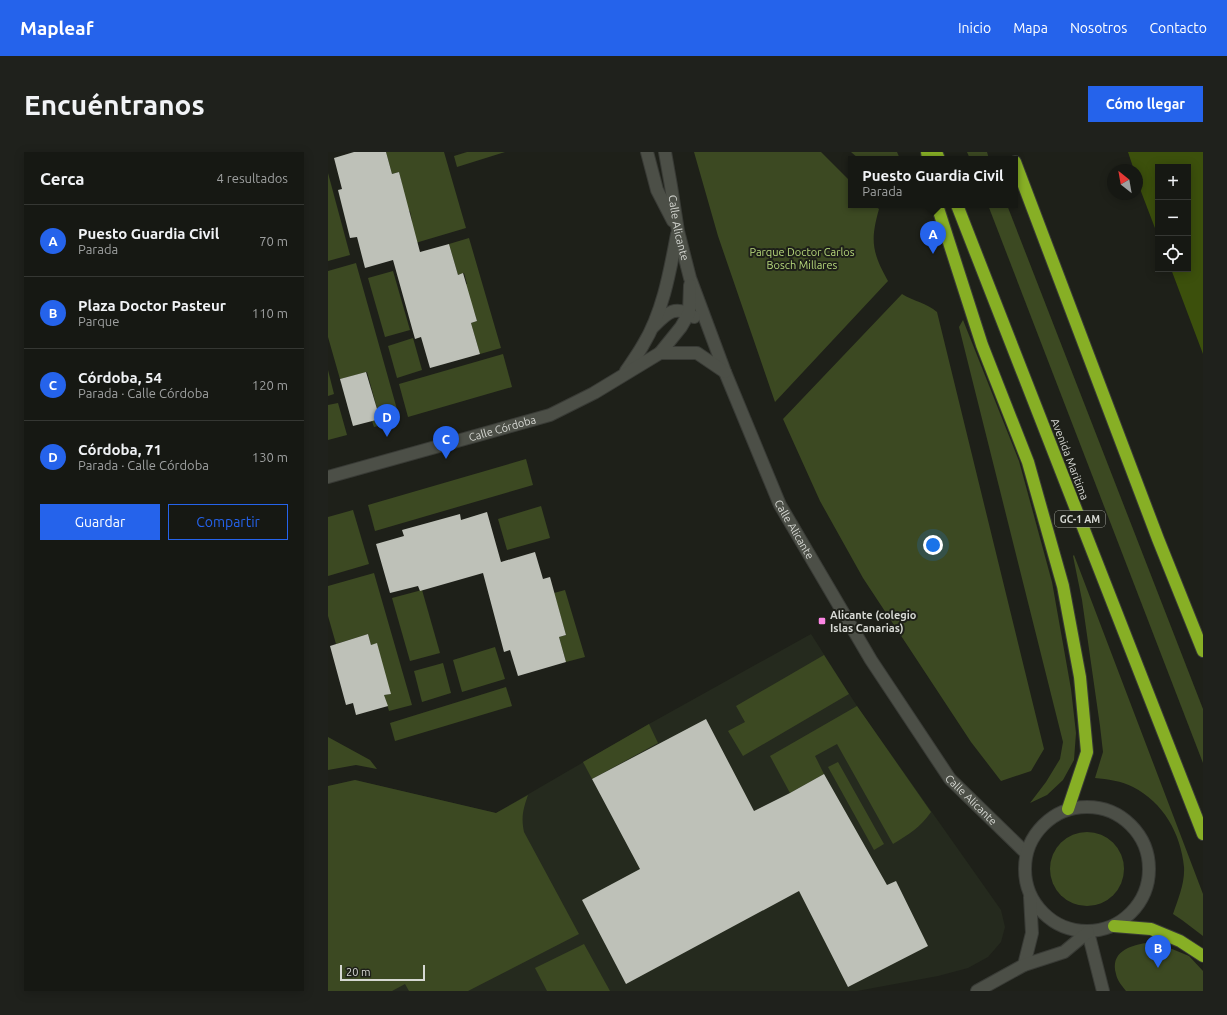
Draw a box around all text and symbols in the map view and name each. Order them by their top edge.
text: Mapleaf [20,17,93,39]
text: Inicio [958,20,991,36]
text: Mapa [1013,20,1048,36]
text: Nosotros [1070,20,1127,36]
text: Contacto [1149,20,1207,36]
button: Cómo llegar [1088,86,1203,122]
text: Encuéntranos [24,89,205,120]
popup [848,156,1018,208]
north arrow [1107,164,1143,200]
map controls [1155,164,1191,272]
button: + [1155,164,1191,200]
text: Puesto Guardia Civil [862,167,1004,184]
text: Cerca [40,169,85,188]
text: 4 resultados [217,171,288,185]
text: Parada [862,184,903,198]
street label: Calle Alicante [666,194,691,262]
button: − [1155,200,1191,236]
pin: A [920,221,946,254]
text: Puesto Guardia Civil [78,225,219,242]
text: A [48,234,58,248]
text: 70 m [259,234,288,248]
button: locate [1155,236,1191,272]
text: Parada [78,242,118,256]
park label: Parque Doctor Carlos Bosch Millares [749,246,855,271]
text: Plaza Doctor Pasteur [78,297,226,314]
text: B [49,306,57,320]
text: 110 m [252,306,288,320]
text: Parque [78,314,119,328]
text: Córdoba, 54 [78,369,162,386]
text: C [49,378,57,392]
text: 120 m [252,378,288,392]
text: Parada · Calle Córdoba [78,386,209,400]
pin: D [374,404,400,437]
street label: Calle Córdoba [467,413,537,443]
street label: Avenida Maritima [1049,417,1091,501]
pin: C [433,426,459,459]
text: Córdoba, 71 [78,441,162,458]
text: D [48,450,58,464]
text: 130 m [252,450,288,464]
text: Parada · Calle Córdoba [78,458,209,472]
street label: Calle Alicante [772,498,816,561]
button: Guardar [40,504,160,540]
button: Compartir [168,504,288,540]
road number: GC-1 AM [1055,511,1105,527]
your location [923,535,943,555]
place label: Alicante (colegio Islas Canarias) [830,609,917,635]
marker: Alicante (colegio Islas Canarias) [817,616,827,626]
street label: Calle Alicante [943,772,999,827]
pin: B [1145,935,1171,968]
scale bar [340,963,425,982]
text: 20 m [346,966,370,978]

